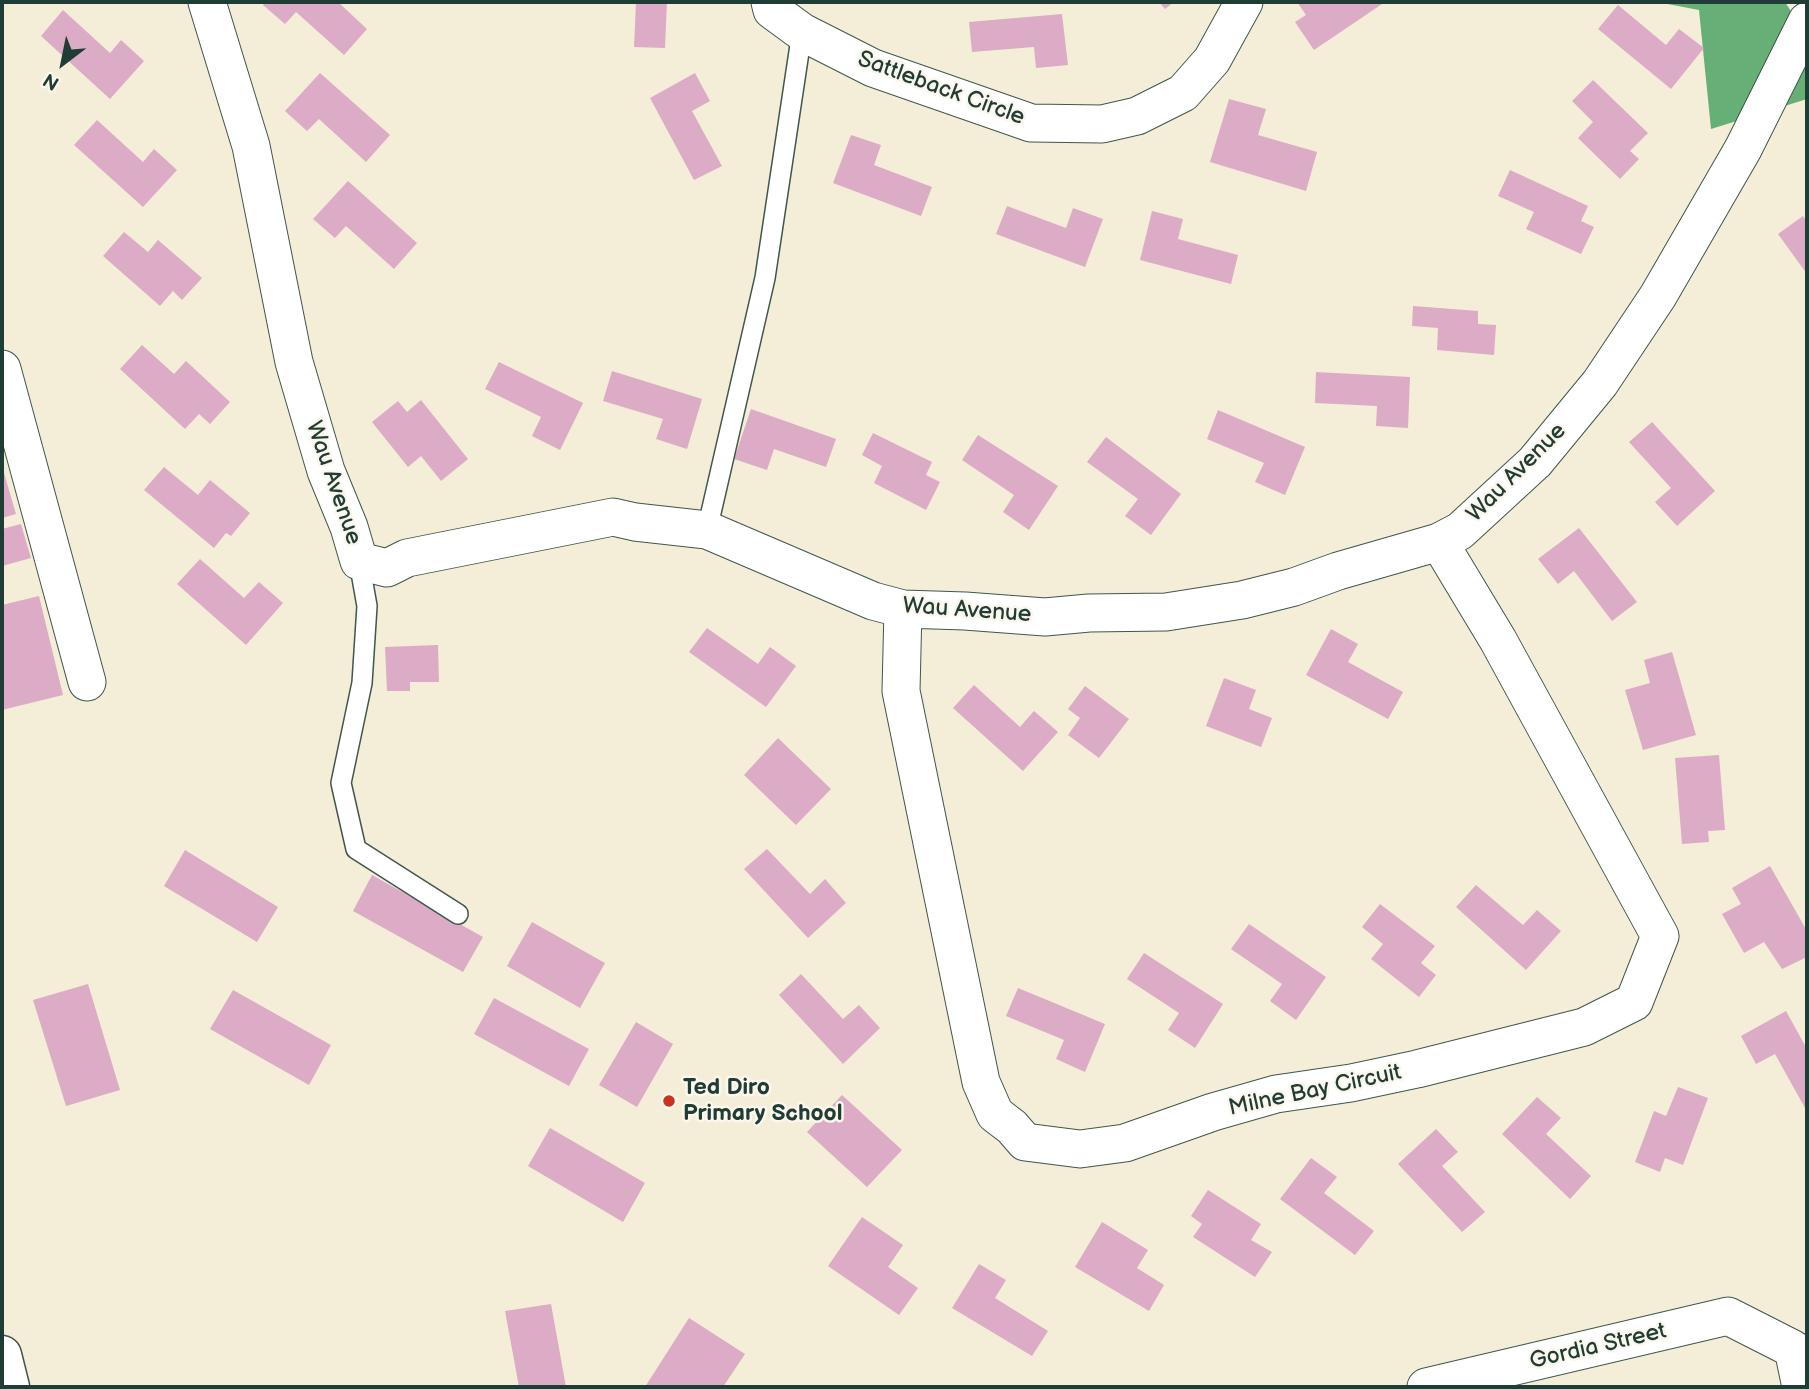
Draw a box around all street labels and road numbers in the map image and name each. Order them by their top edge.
street label: Sattleback Circle [854,46,1028,132]
street label: Wau Avenue [299,418,367,548]
street label: Wau Avenue [1462,418,1572,528]
street label: Wau Avenue [902,593,1032,629]
street label: Milne Bay Circuit [1226,1059,1404,1123]
street label: Gordia Street [1527,1318,1669,1376]

